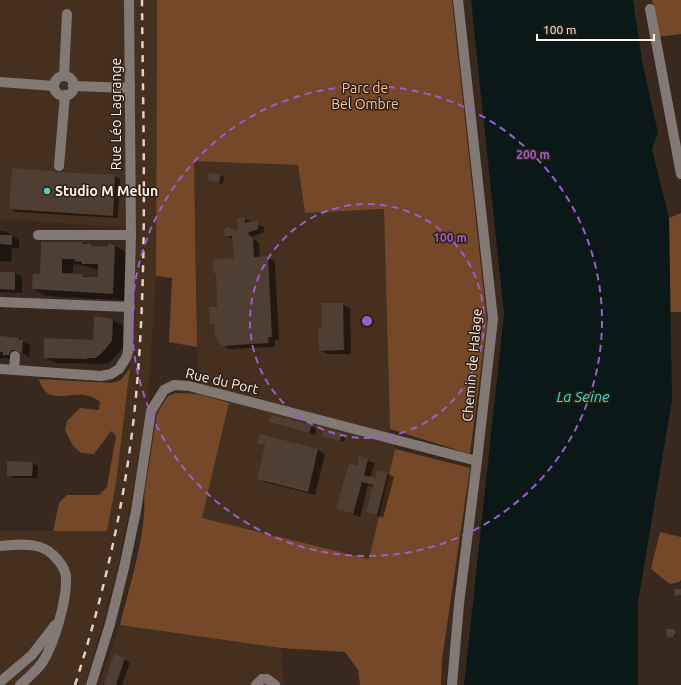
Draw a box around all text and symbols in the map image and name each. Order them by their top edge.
scale bar [537,16,654,42]
text: 100 m [543,23,576,36]
street label: Rue Léo Lagrange [108,58,124,170]
park label: Parc de Bel Ombre [331,80,399,112]
text: 200 m [516,148,550,161]
place label: Studio M Melun [55,183,158,199]
marker: Studio M Melun [42,186,52,196]
text: 100 m [433,231,467,244]
street label: Chemin de Halage [459,308,485,422]
centre of rings [360,314,374,328]
street label: Rue du Port [184,365,260,397]
water label: La Seine [556,388,610,405]

